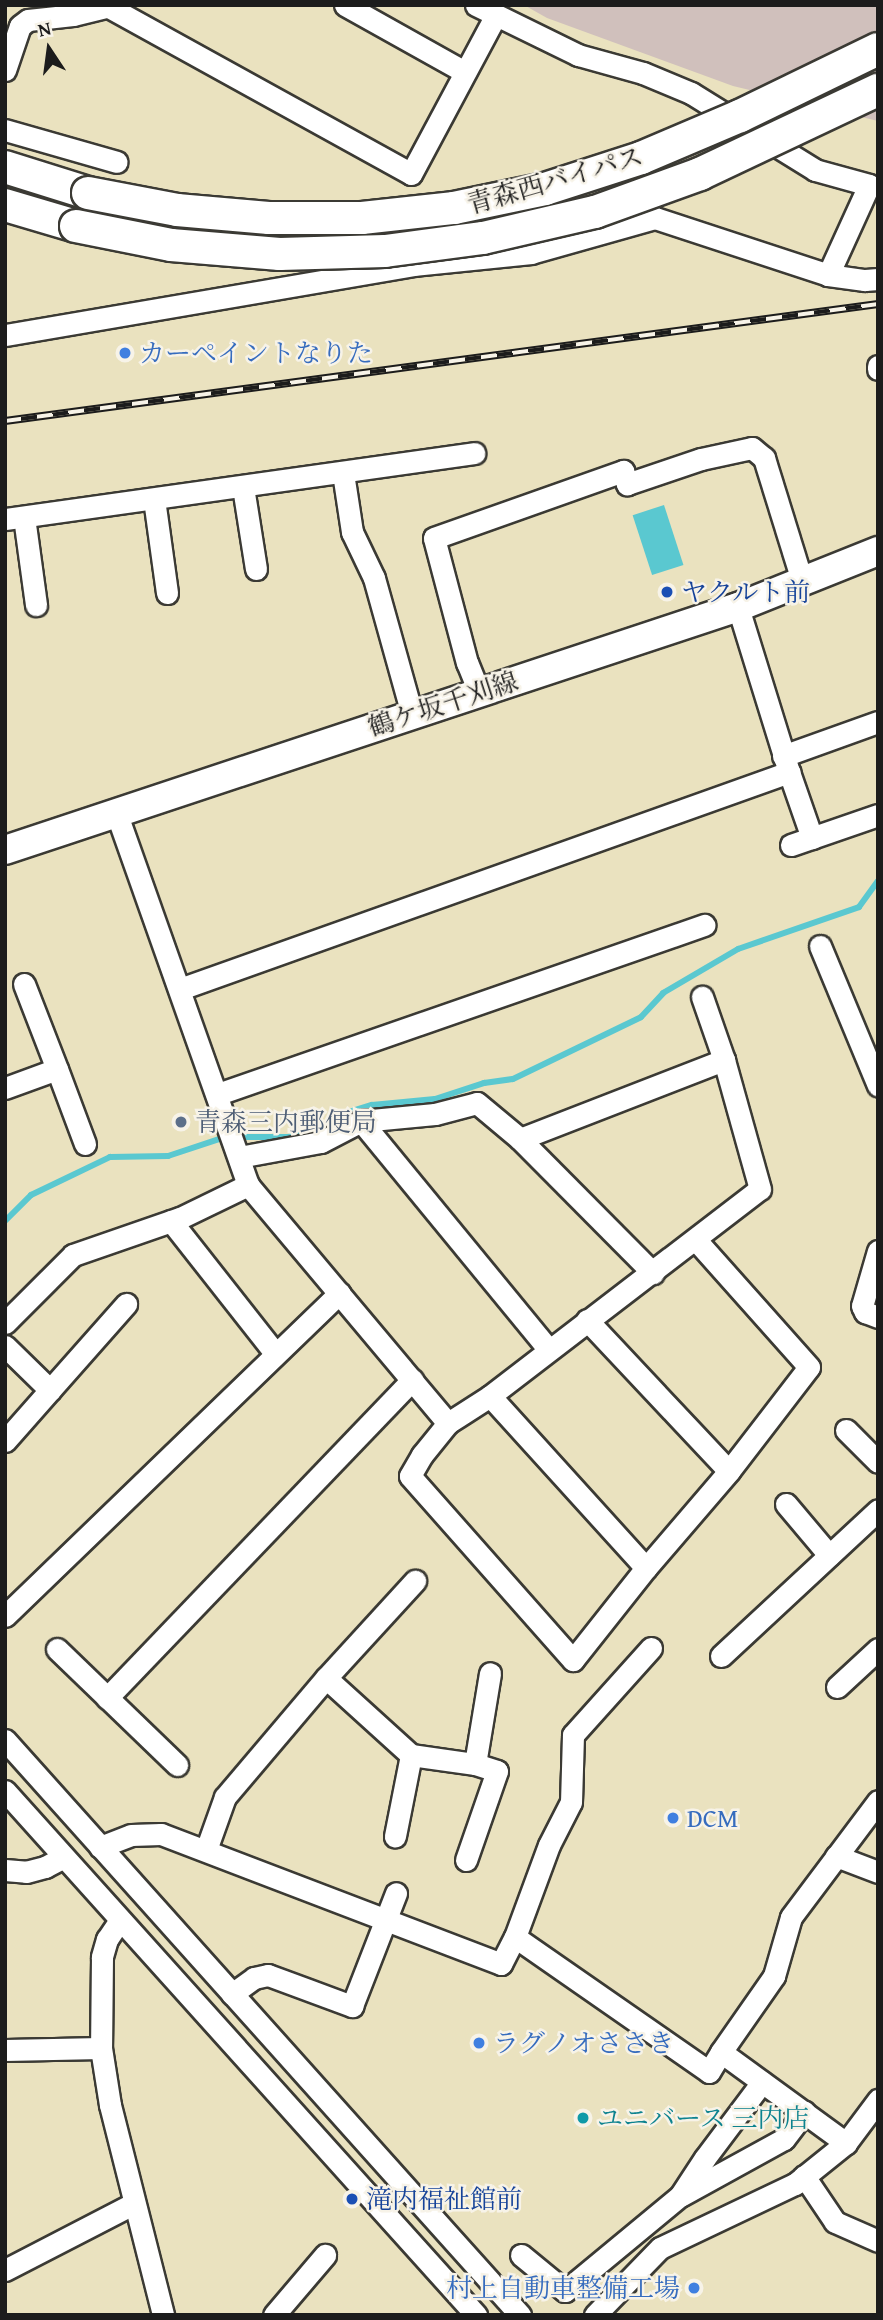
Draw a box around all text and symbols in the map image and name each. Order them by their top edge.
text: N [35,13,54,44]
north arrow [14,14,84,84]
street label: 青森西バイパス [463,140,647,220]
place label: カーペイントなりた [139,337,373,369]
marker: カーペイントなりた [117,345,133,361]
place label: ヤクルト前 [681,576,811,608]
marker: ヤクルト前 [659,584,675,600]
street label: 鶴ケ坂千刈線 [364,665,522,743]
place label: 青森三内郵便局 [195,1106,377,1138]
marker: 青森三内郵便局 [173,1114,189,1130]
place label: DCM [687,1802,738,1834]
marker: DCM [665,1810,681,1826]
place label: ラグノオささき [493,2027,675,2059]
marker: ラグノオささき [471,2035,487,2051]
place label: ユニバース 三内店 [597,2102,811,2134]
marker: ユニバース 三内店 [575,2110,591,2126]
place label: 滝内福祉館前 [366,2183,522,2215]
marker: 滝内福祉館前 [344,2191,360,2207]
place label: 村上自動車整備工場 [446,2272,680,2304]
marker: 村上自動車整備工場 [686,2280,702,2296]

